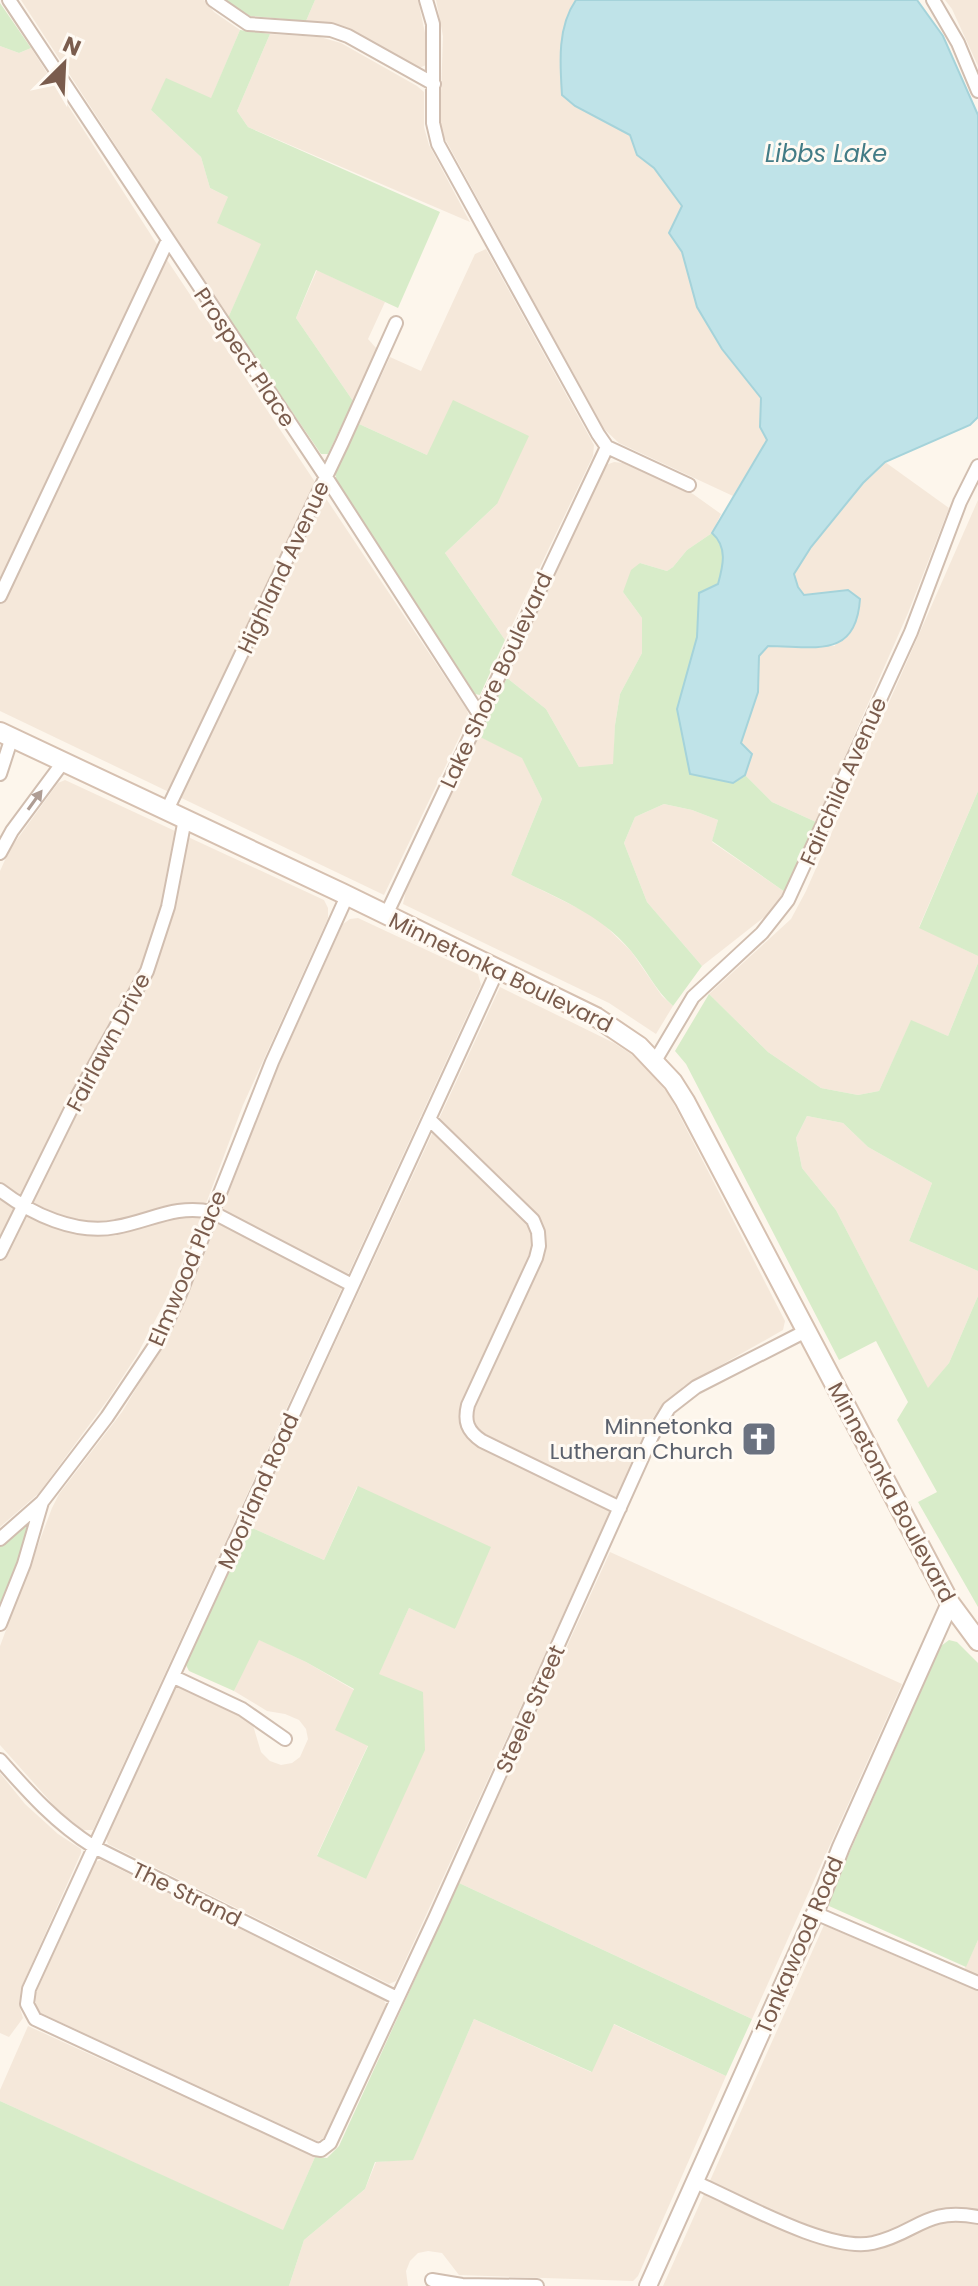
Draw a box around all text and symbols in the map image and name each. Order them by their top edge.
north arrow [24,24,104,104]
text: N [58,29,86,64]
water label: Libbs Lake [765,137,887,170]
street label: Prospect Place [186,281,303,433]
street label: Highland Avenue [230,476,337,659]
street label: Lake Shore Boulevard [433,567,560,793]
street label: Fairchild Avenue [792,692,894,870]
one-way arrow [27,789,42,810]
street label: Minnetonka Boulevard [384,905,618,1040]
street label: Fairlawn Drive [59,967,158,1117]
street label: Elmwood Place [141,1186,234,1351]
street label: Minnetonka Boulevard [820,1377,963,1608]
street label: Moorland Road [210,1408,307,1574]
place label: Minnetonka Lutheran Church [550,1411,733,1467]
church icon: Minnetonka Lutheran Church [740,1420,778,1458]
street label: Steele Street [488,1640,573,1778]
street label: Tonkawood Road [748,1851,851,2039]
street label: The Strand [127,1855,247,1934]

